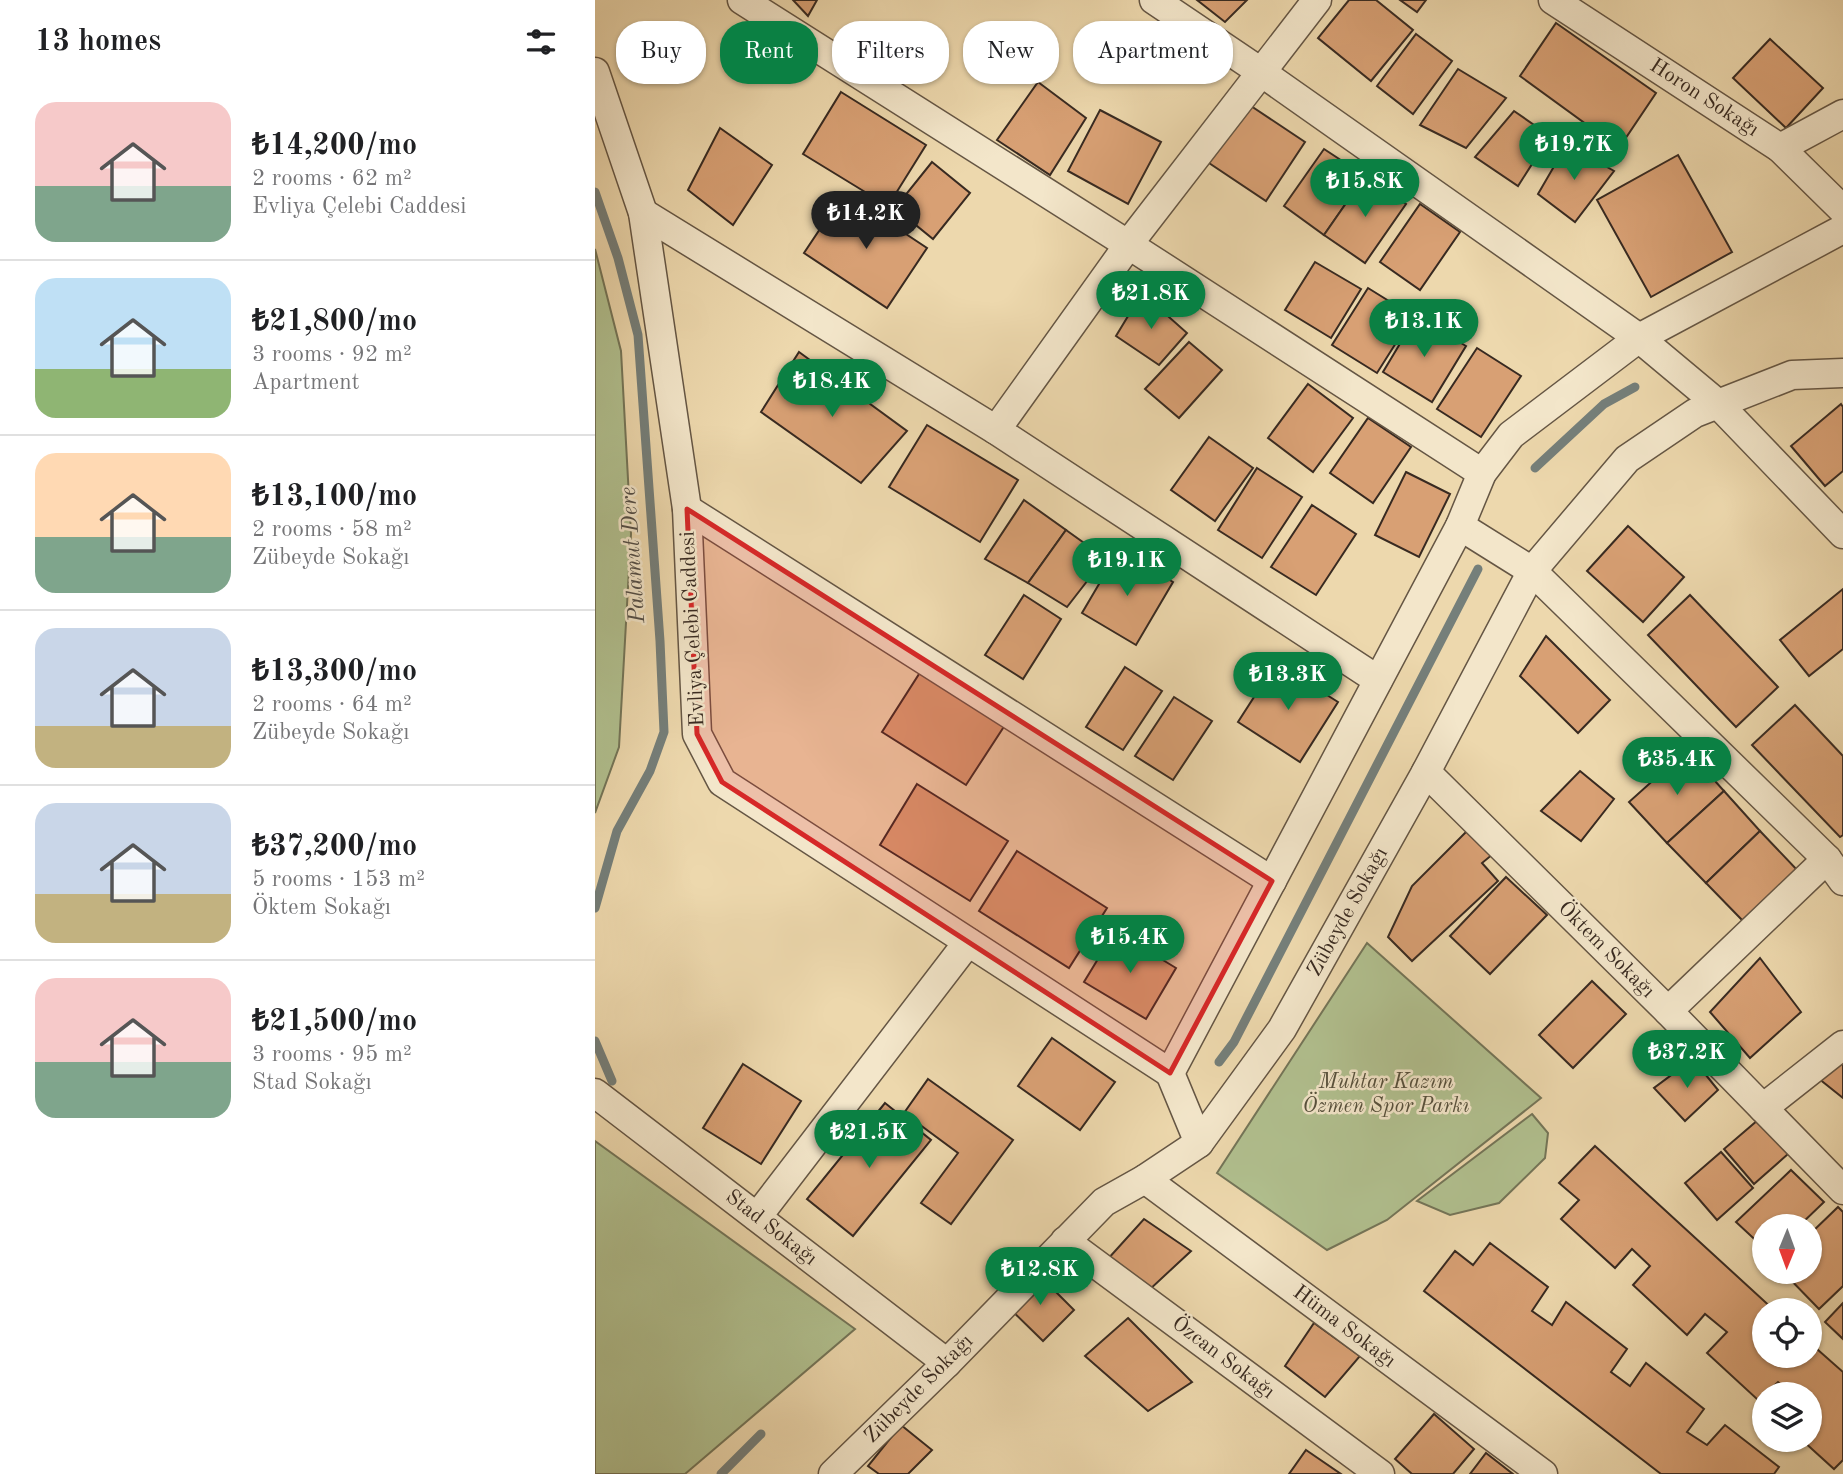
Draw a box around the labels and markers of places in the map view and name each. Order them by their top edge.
pin: ₺19.7K [1517,122,1631,182]
pin: ₺15.8K [1308,160,1422,219]
pin: ₺14.2K [809,191,923,251]
pin: ₺21.8K [1094,272,1208,331]
pin: ₺13.1K [1367,300,1481,359]
pin: ₺18.4K [775,360,889,419]
pin: ₺19.1K [1070,538,1184,598]
pin: ₺13.3K [1231,652,1345,712]
pin: ₺35.4K [1620,738,1734,797]
pin: ₺15.4K [1073,916,1187,975]
pin: ₺37.2K [1630,1030,1744,1090]
pin: ₺21.5K [812,1110,926,1170]
pin: ₺12.8K [983,1248,1097,1307]

